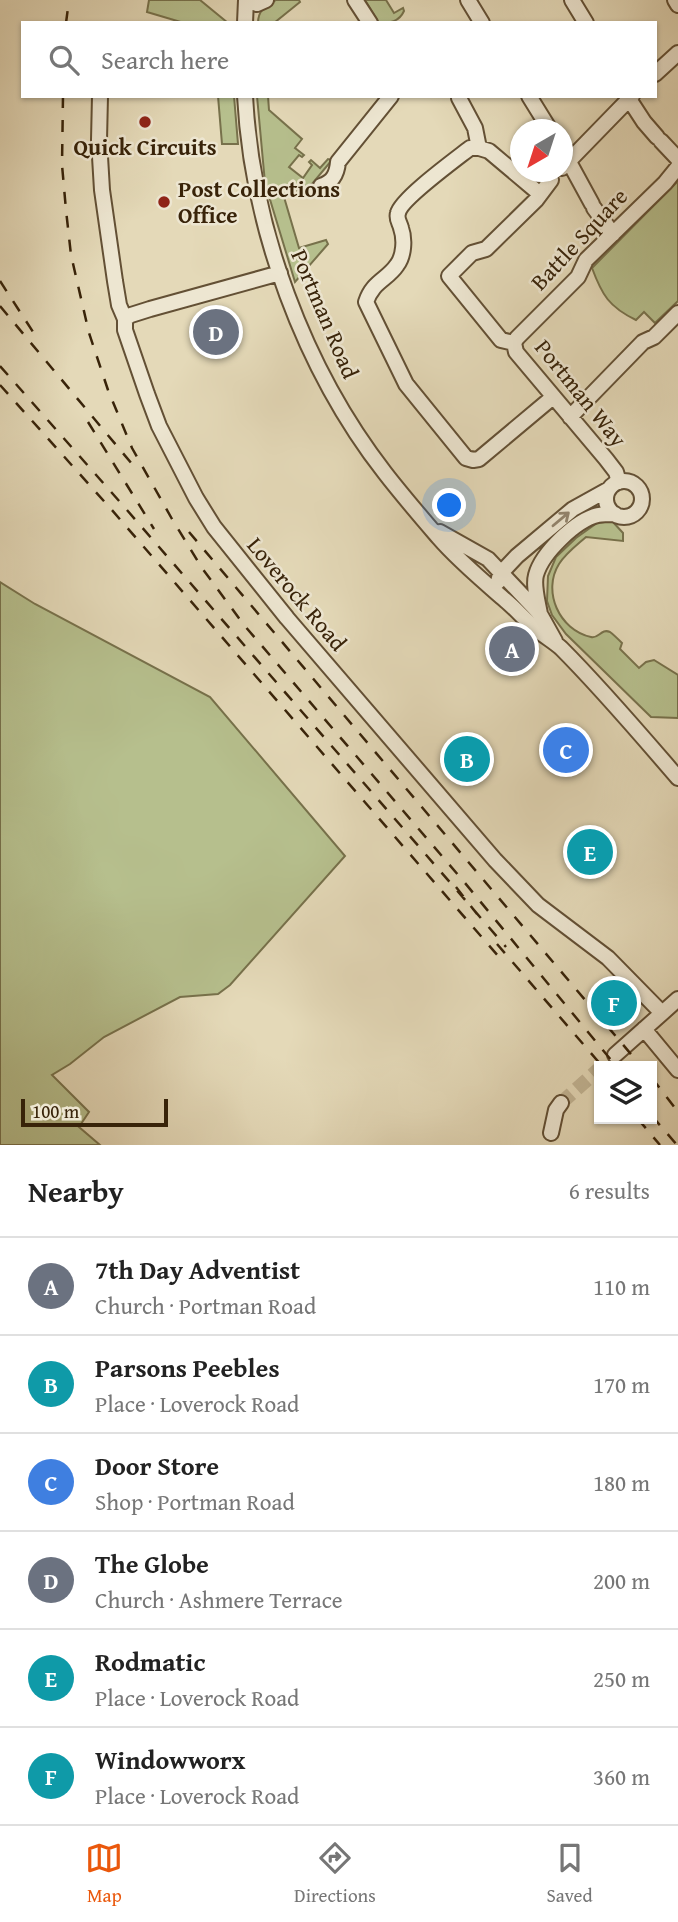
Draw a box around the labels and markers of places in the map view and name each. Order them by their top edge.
marker: Quick Circuits [137,114,153,130]
place label: Quick Circuits [73,130,217,163]
place label: Post Collections Office [178,172,340,231]
marker: Post Collections Office [156,194,172,210]
pin: D [193,306,239,358]
pin: A [489,623,535,675]
pin: C [543,724,589,776]
pin: B [444,733,490,785]
pin: E [567,826,613,878]
pin: F [591,977,637,1029]

